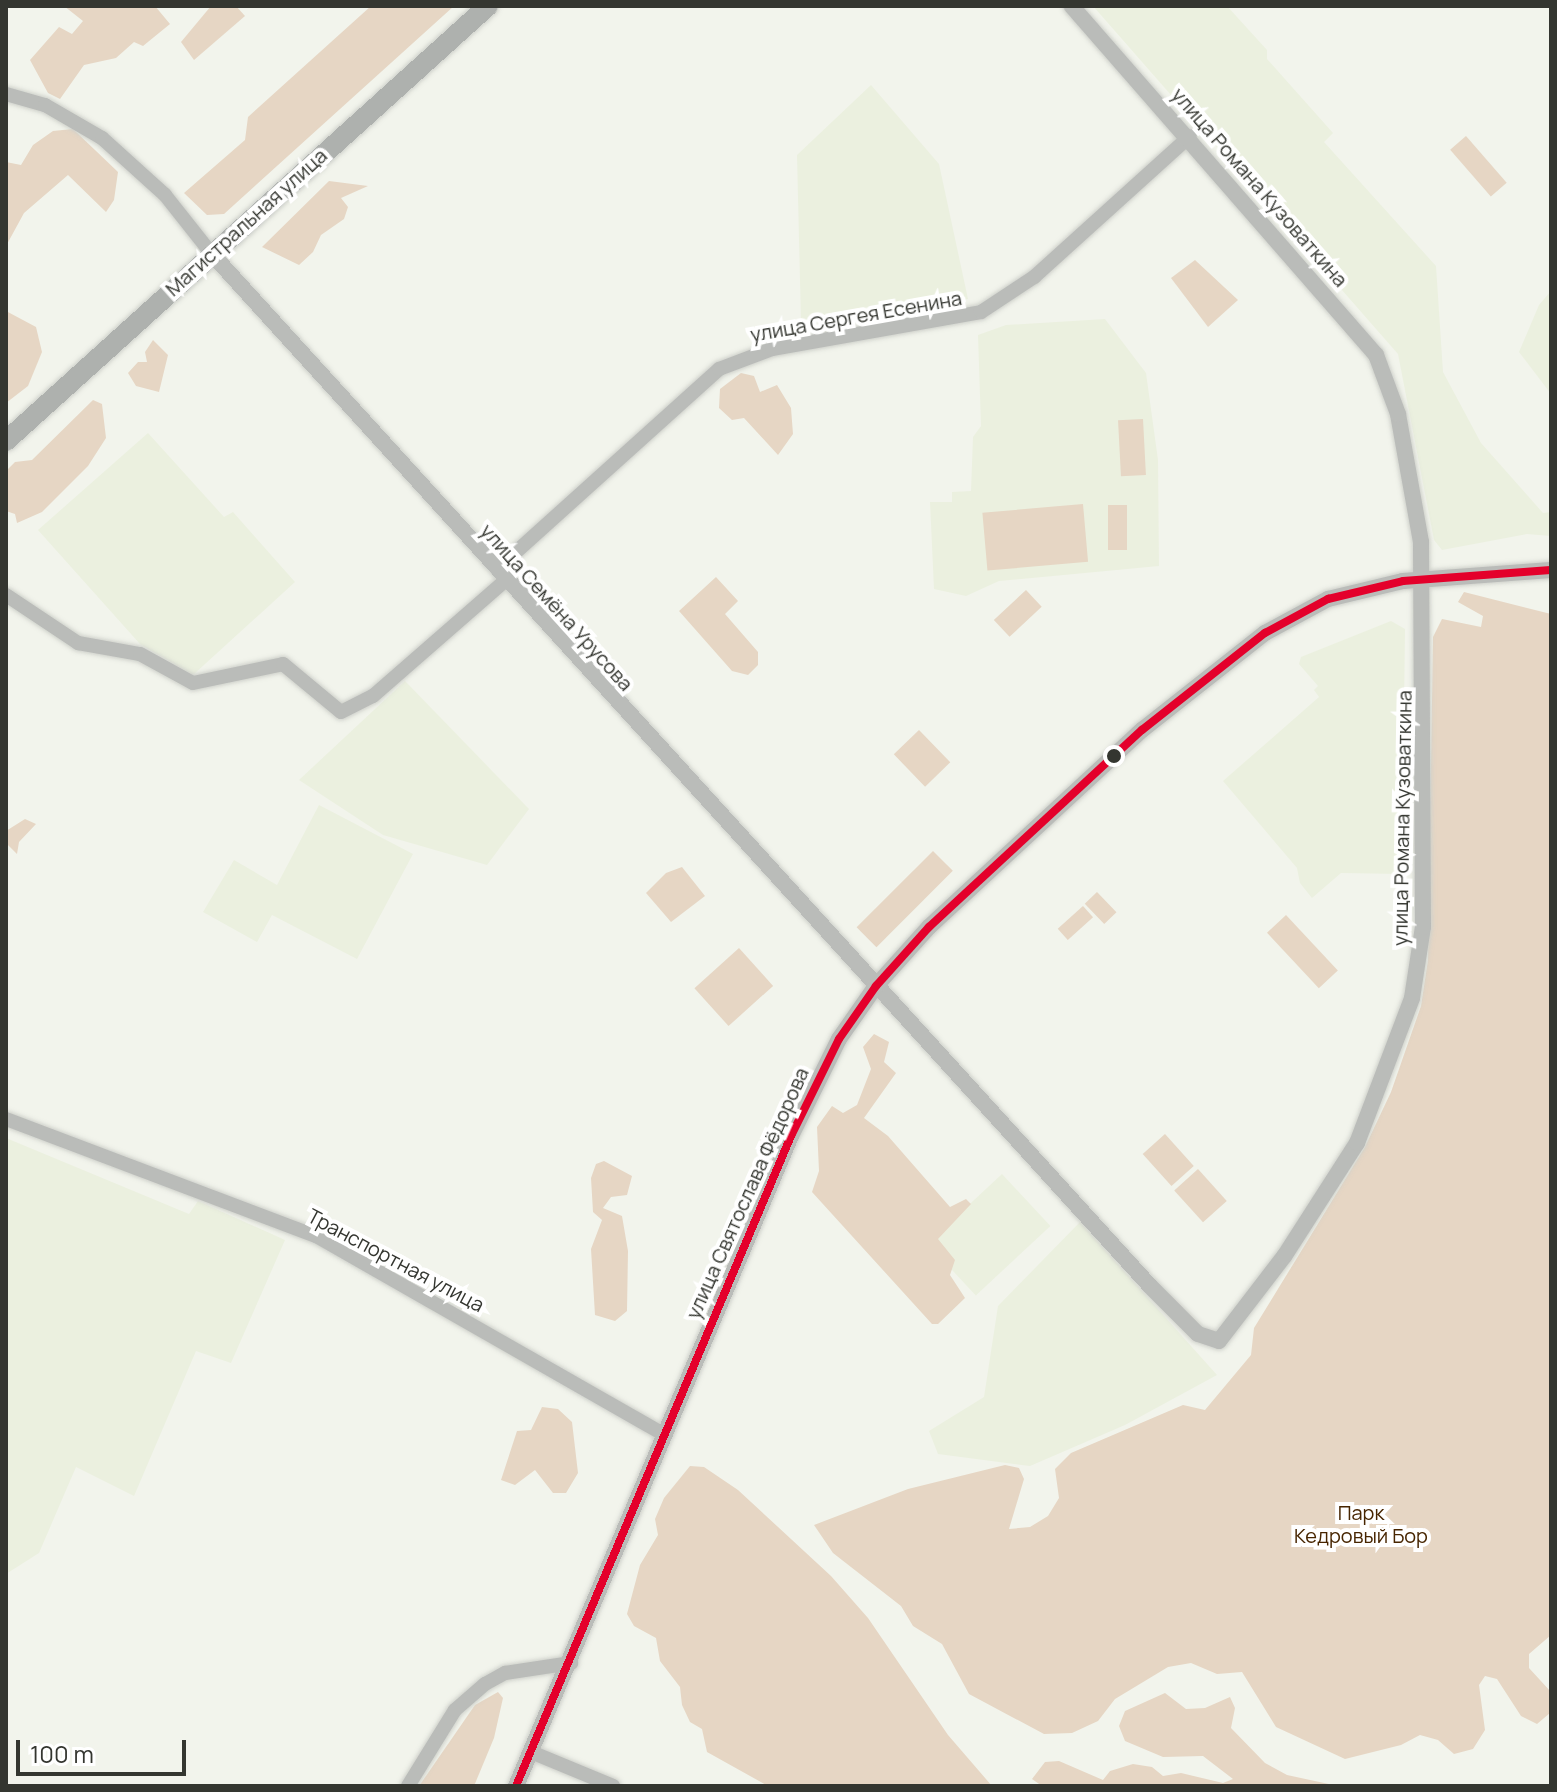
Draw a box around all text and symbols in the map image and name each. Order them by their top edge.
street label: улица Романа Кузоваткина [1167,83,1353,291]
street label: Магистральная улица [160,143,332,301]
street label: улица Сергея Есенина [748,286,964,346]
street label: улица Семёна Урусова [476,519,638,695]
street label: улица Романа Кузоваткина [1388,690,1416,946]
unlabelled marker [1106,748,1122,764]
street label: улица Святослава Фёдорова [681,1064,813,1322]
street label: Транспортная улица [304,1203,488,1317]
park label: Парк Кедровый Бор [1294,1500,1428,1547]
scale bar [20,1724,190,1774]
text: 100 m [30,1737,94,1770]

